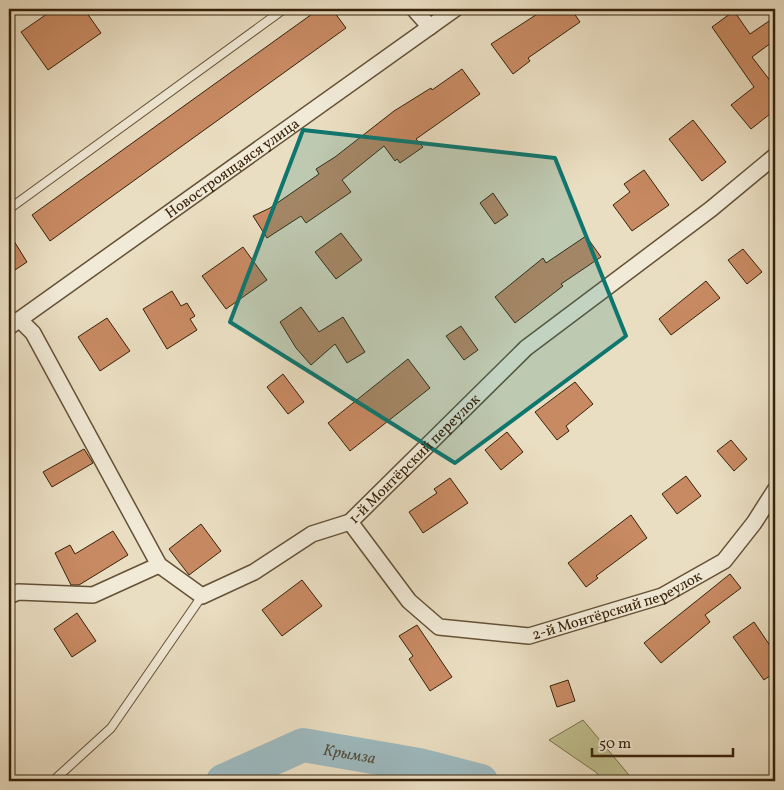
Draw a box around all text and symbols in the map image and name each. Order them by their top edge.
street label: Новостроящаяся улица [161,114,305,224]
street label: 1-й Монтёрский переулок [345,390,486,529]
street label: 2-й Монтёрский переулок [530,566,706,647]
scale bar [592,725,733,757]
text: 50 m [599,734,631,755]
water label: Крымза [321,740,378,770]

